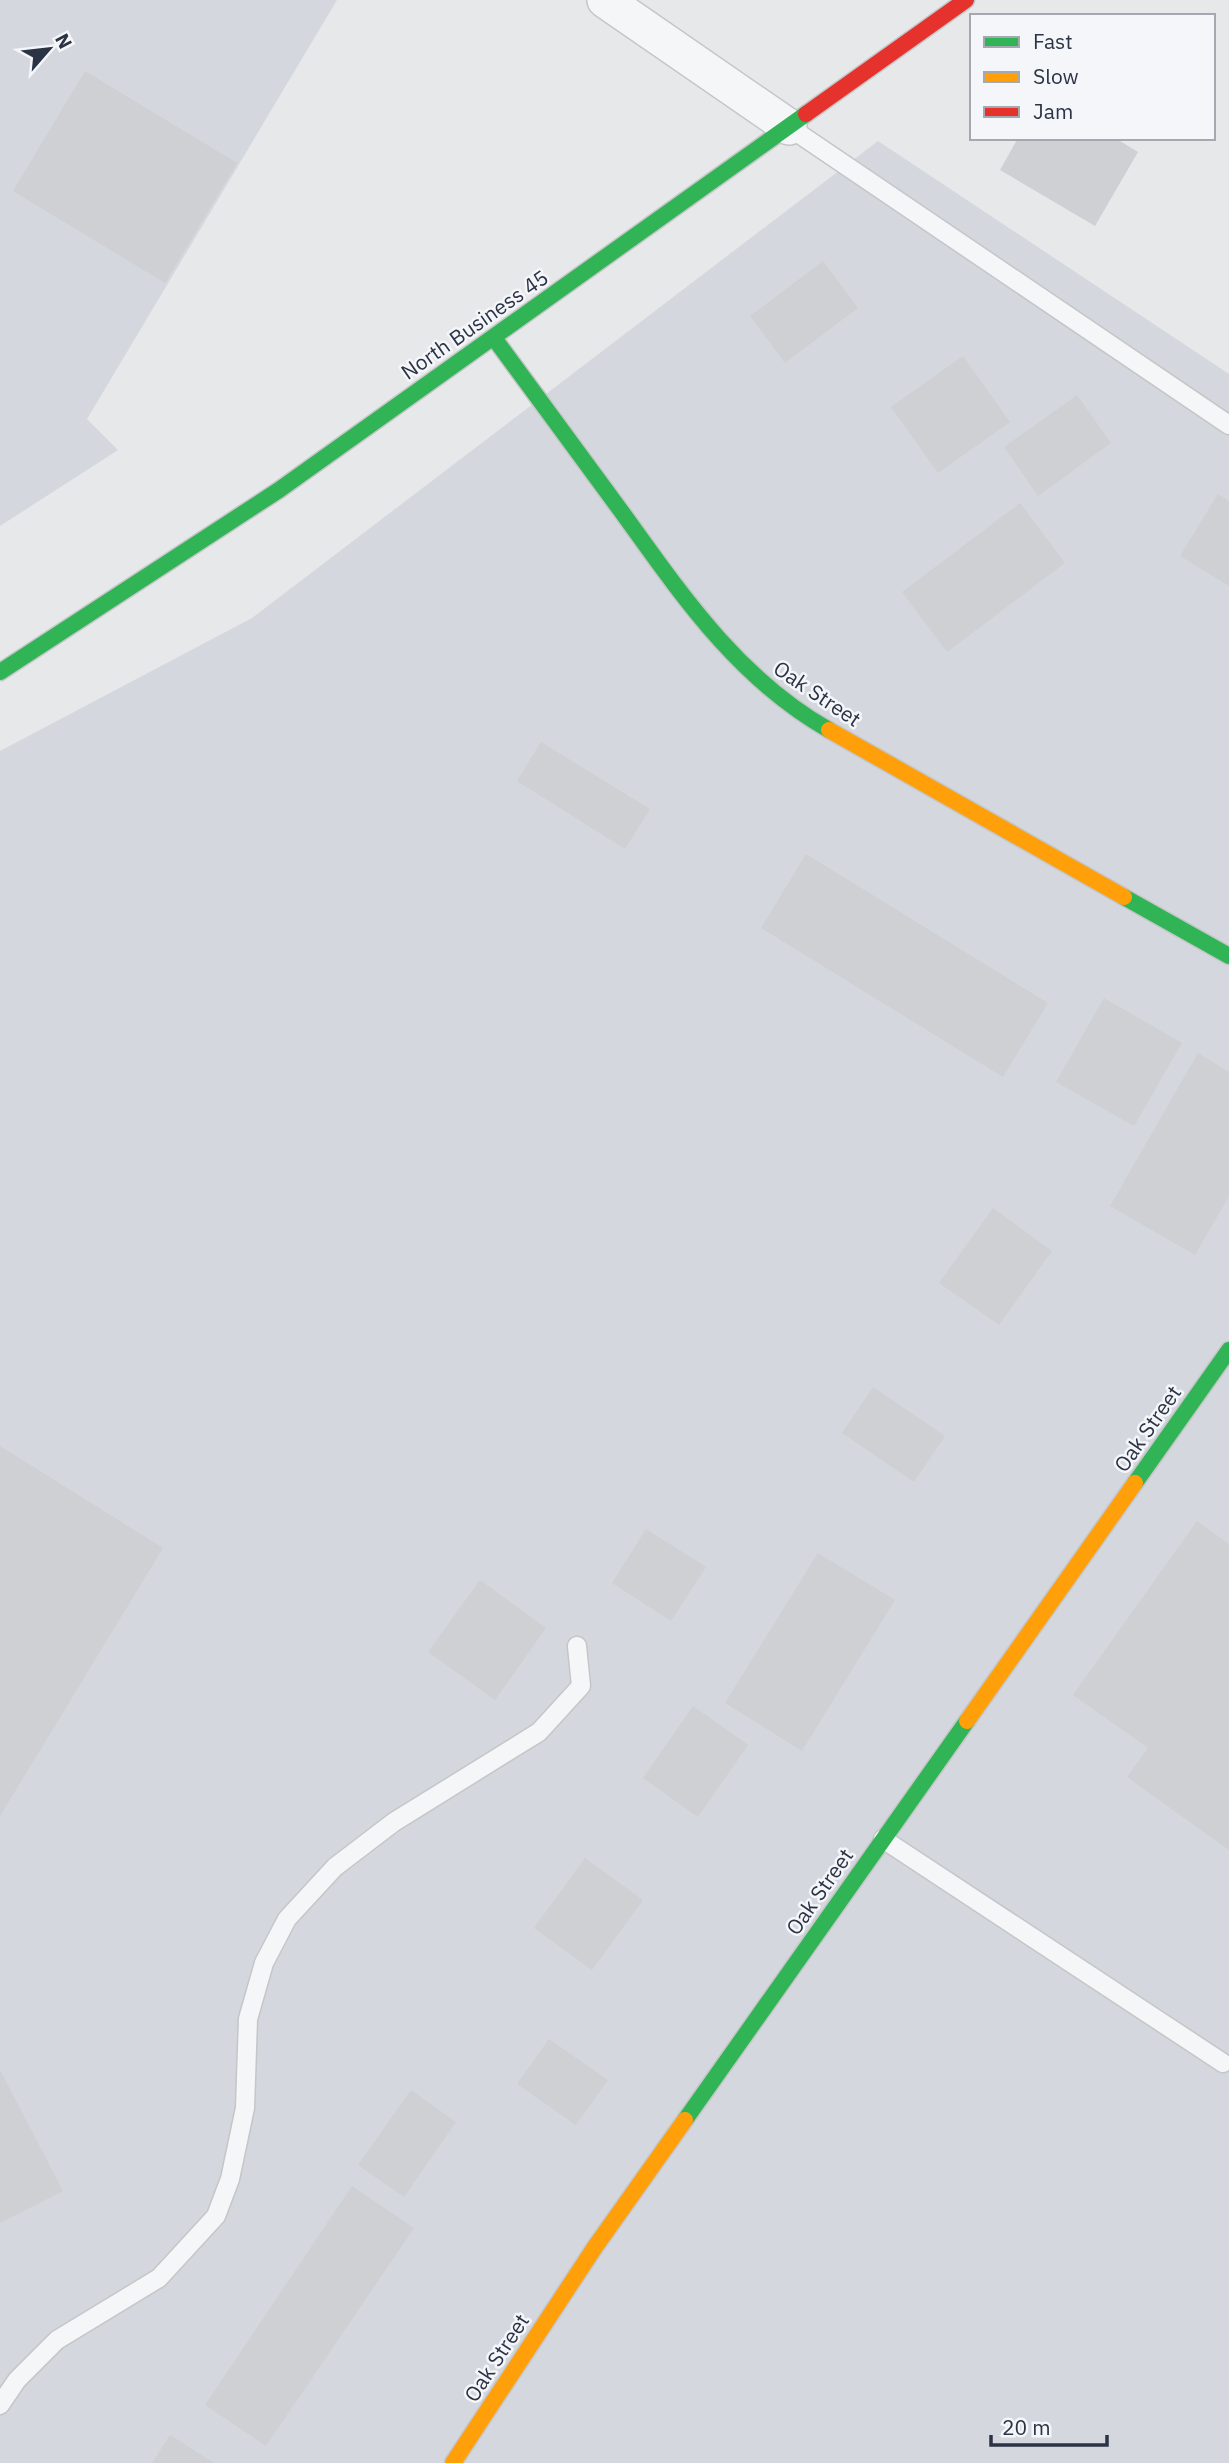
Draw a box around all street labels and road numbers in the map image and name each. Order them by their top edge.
street label: North Business 45 [395,263,554,385]
street label: Oak Street [768,654,867,733]
street label: Oak Street [1107,1380,1187,1477]
street label: Oak Street [779,1843,859,1940]
street label: Oak Street [457,2308,535,2407]

